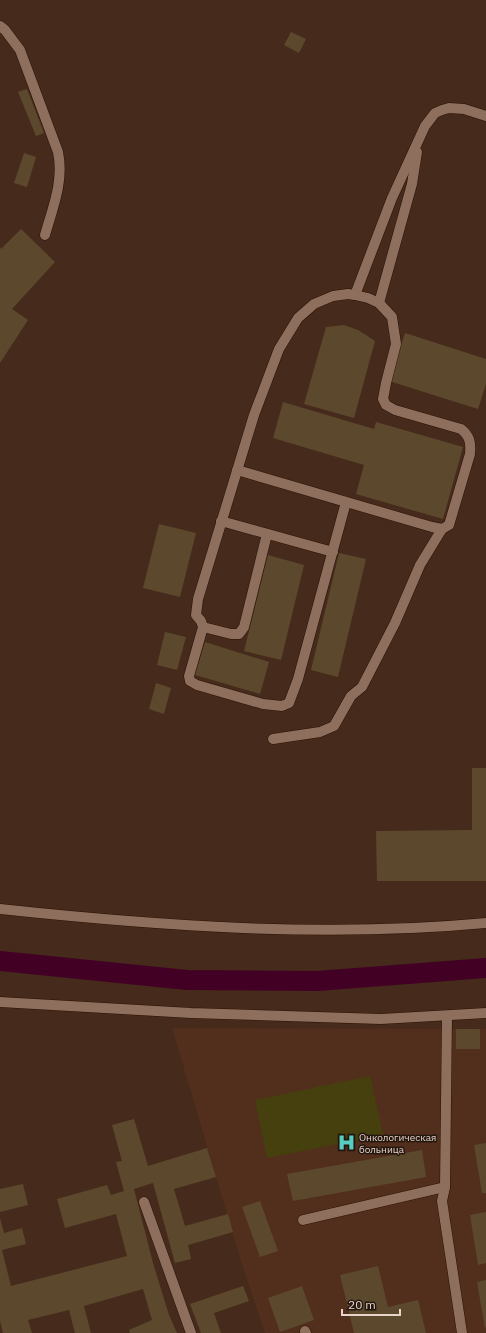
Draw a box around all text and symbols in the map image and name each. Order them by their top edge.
place label: Онкологическая больница [359,1131,436,1156]
hospital icon: Онкологическая больница [336,1133,356,1153]
scale bar [342,1291,400,1317]
text: 20 m [348,1297,376,1312]

